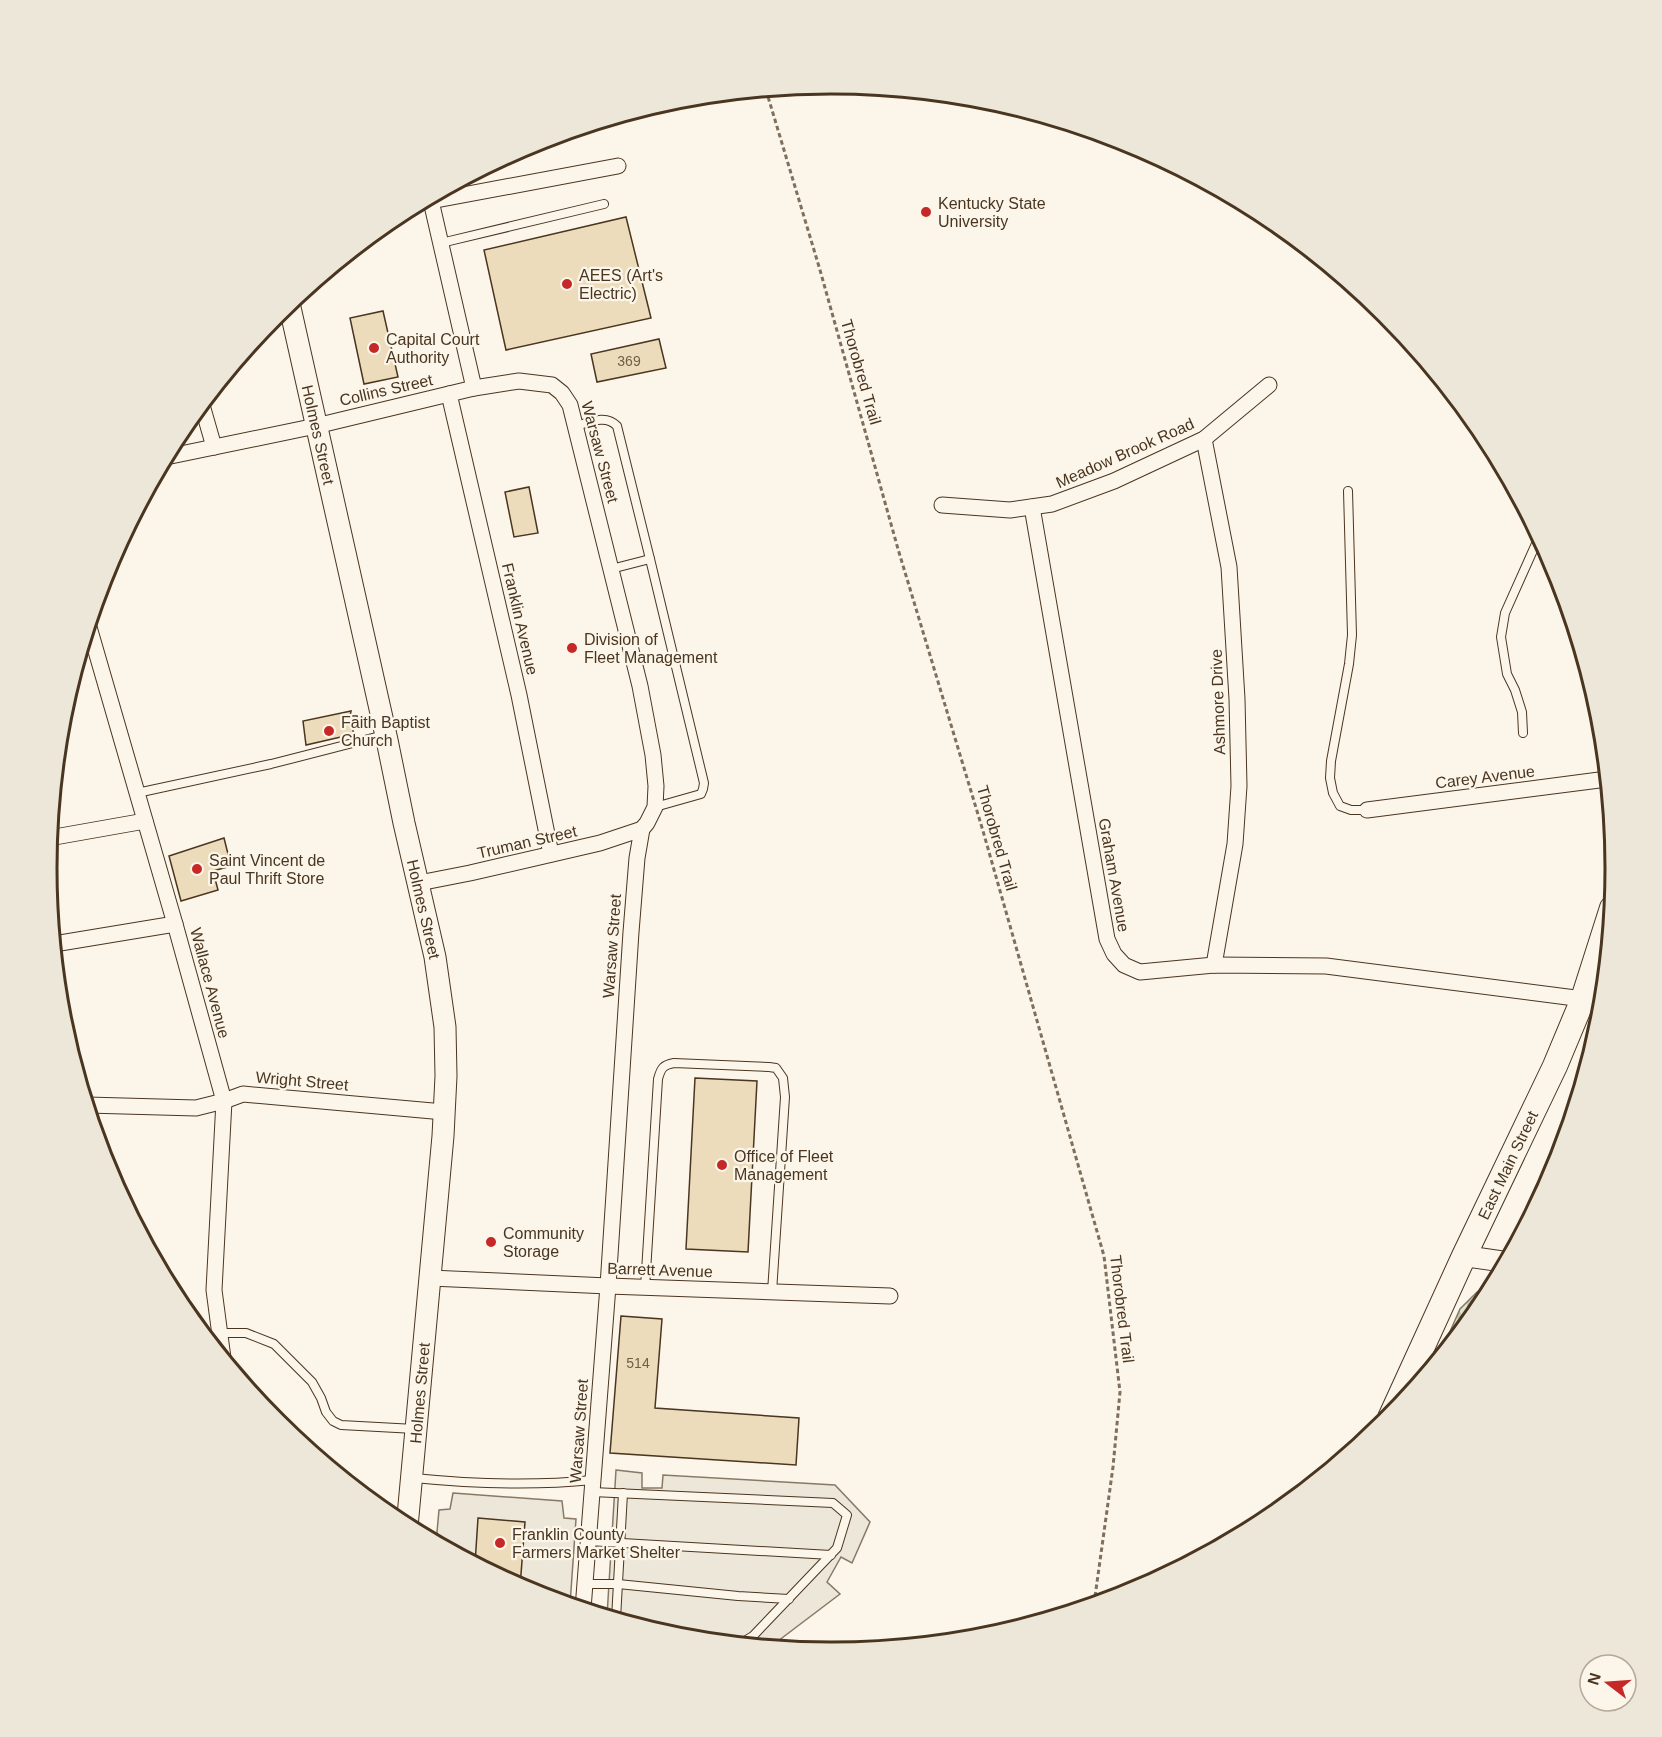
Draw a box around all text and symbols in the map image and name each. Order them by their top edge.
place label: Kentucky State University [938,195,1046,230]
marker: Kentucky State University [919,205,933,219]
place label: AEES (Art's Electric) [579,267,663,302]
marker: AEES (Art's Electric) [560,277,574,291]
street label: Thorobred Trail [838,318,884,426]
place label: Capital Court Authority [386,331,480,366]
marker: Capital Court Authority [367,341,381,355]
house number: 369 [617,353,641,369]
street label: Collins Street [338,371,435,409]
street label: Holmes Street [299,383,338,487]
street label: Warsaw Street [578,399,622,505]
street label: Meadow Brook Road [1053,415,1197,491]
street label: Franklin Avenue [499,561,541,677]
place label: Division of Fleet Management [584,631,718,666]
marker: Division of Fleet Management [565,641,579,655]
street label: Ashmore Drive [1208,649,1228,755]
place label: Faith Baptist Church [341,714,430,749]
marker: Faith Baptist Church [322,724,336,738]
street label: Carey Avenue [1434,762,1536,792]
street label: Thorobred Trail [974,784,1020,892]
street label: Graham Avenue [1096,817,1132,933]
street label: Truman Street [476,822,579,862]
place label: Saint Vincent de Paul Thrift Store [209,852,325,887]
street label: Holmes Street [404,858,444,961]
marker: Saint Vincent de Paul Thrift Store [190,862,204,876]
street label: Warsaw Street [600,893,624,999]
street label: Wallace Avenue [187,926,233,1040]
street label: Wright Street [255,1068,350,1094]
street label: East Main Street [1474,1107,1541,1222]
place label: Office of Fleet Management [734,1148,834,1183]
marker: Office of Fleet Management [715,1158,729,1172]
place label: Community Storage [503,1225,584,1260]
marker: Community Storage [484,1235,498,1249]
street label: Thorobred Trail [1107,1254,1137,1364]
street label: Barrett Avenue [607,1260,713,1280]
street label: Holmes Street [407,1341,433,1444]
house number: 514 [626,1355,650,1371]
street label: Warsaw Street [567,1378,591,1484]
place label: Franklin County Farmers Market Shelter [512,1526,681,1561]
marker: Franklin County Farmers Market Shelter [493,1536,507,1550]
north arrow [1578,1653,1638,1713]
text: N [1584,1671,1604,1687]

